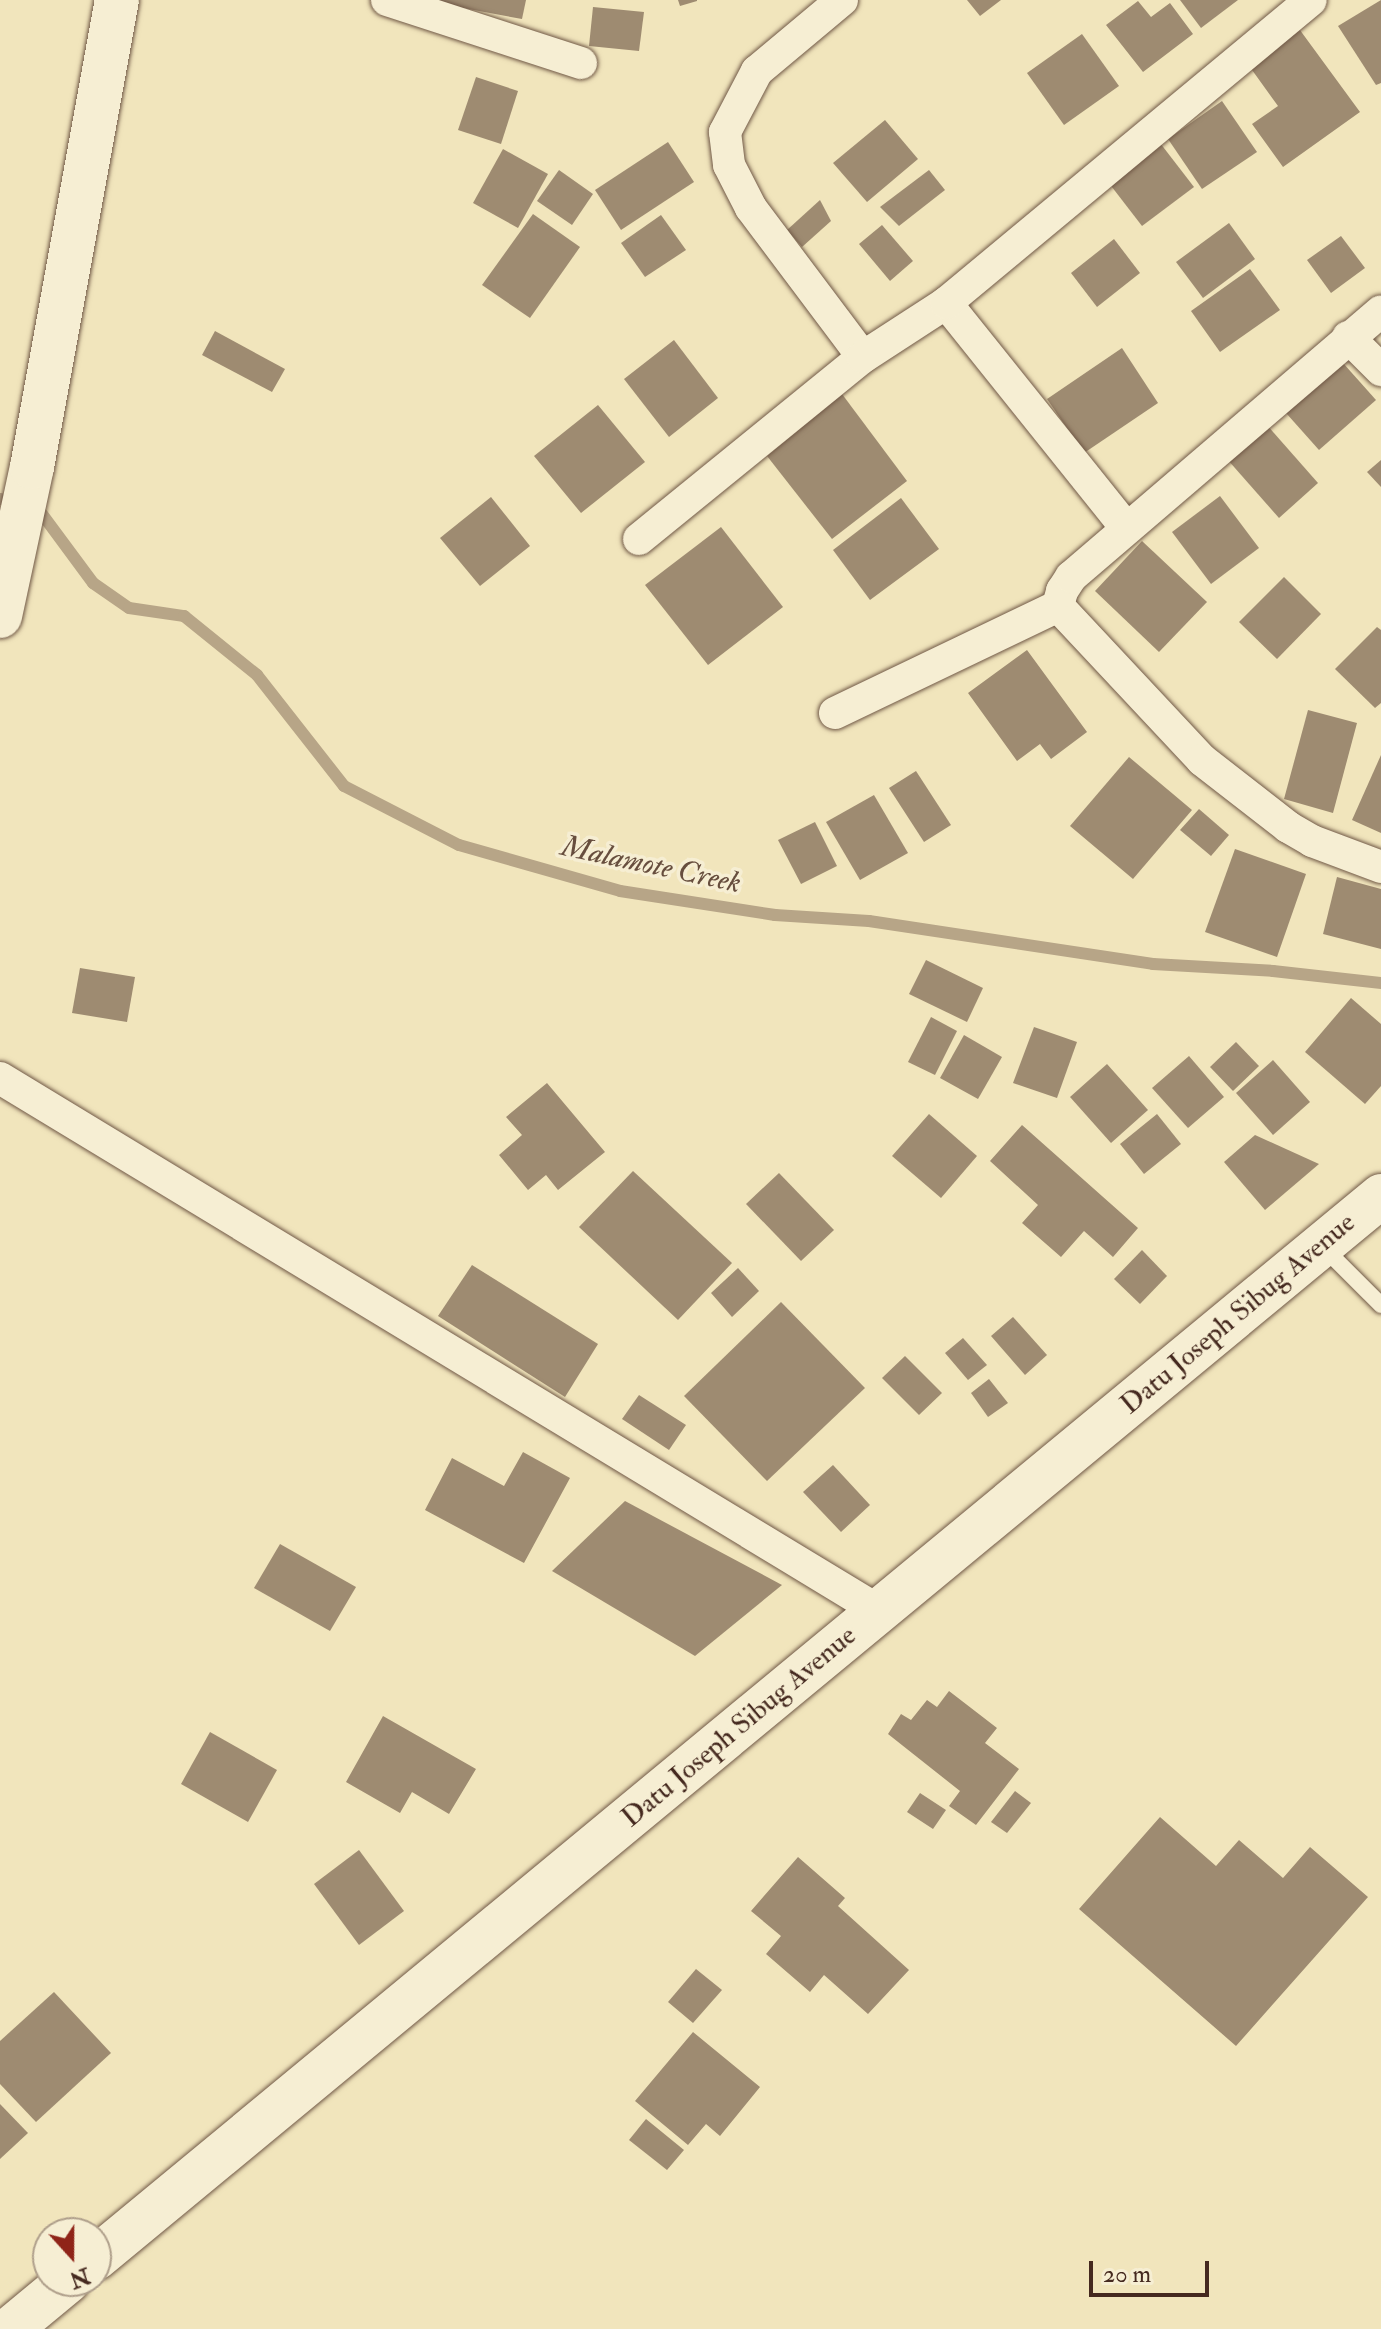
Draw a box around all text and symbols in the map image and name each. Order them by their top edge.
water label: Malamote Creek [558,828,744,902]
street label: Datu Joseph Sibug Avenue [1114,1206,1362,1422]
street label: Datu Joseph Sibug Avenue [615,1619,863,1835]
north arrow [32,2217,112,2297]
scale bar [1093,2245,1213,2295]
text: 20 m [1103,2259,1151,2290]
text: N [66,2261,94,2294]

